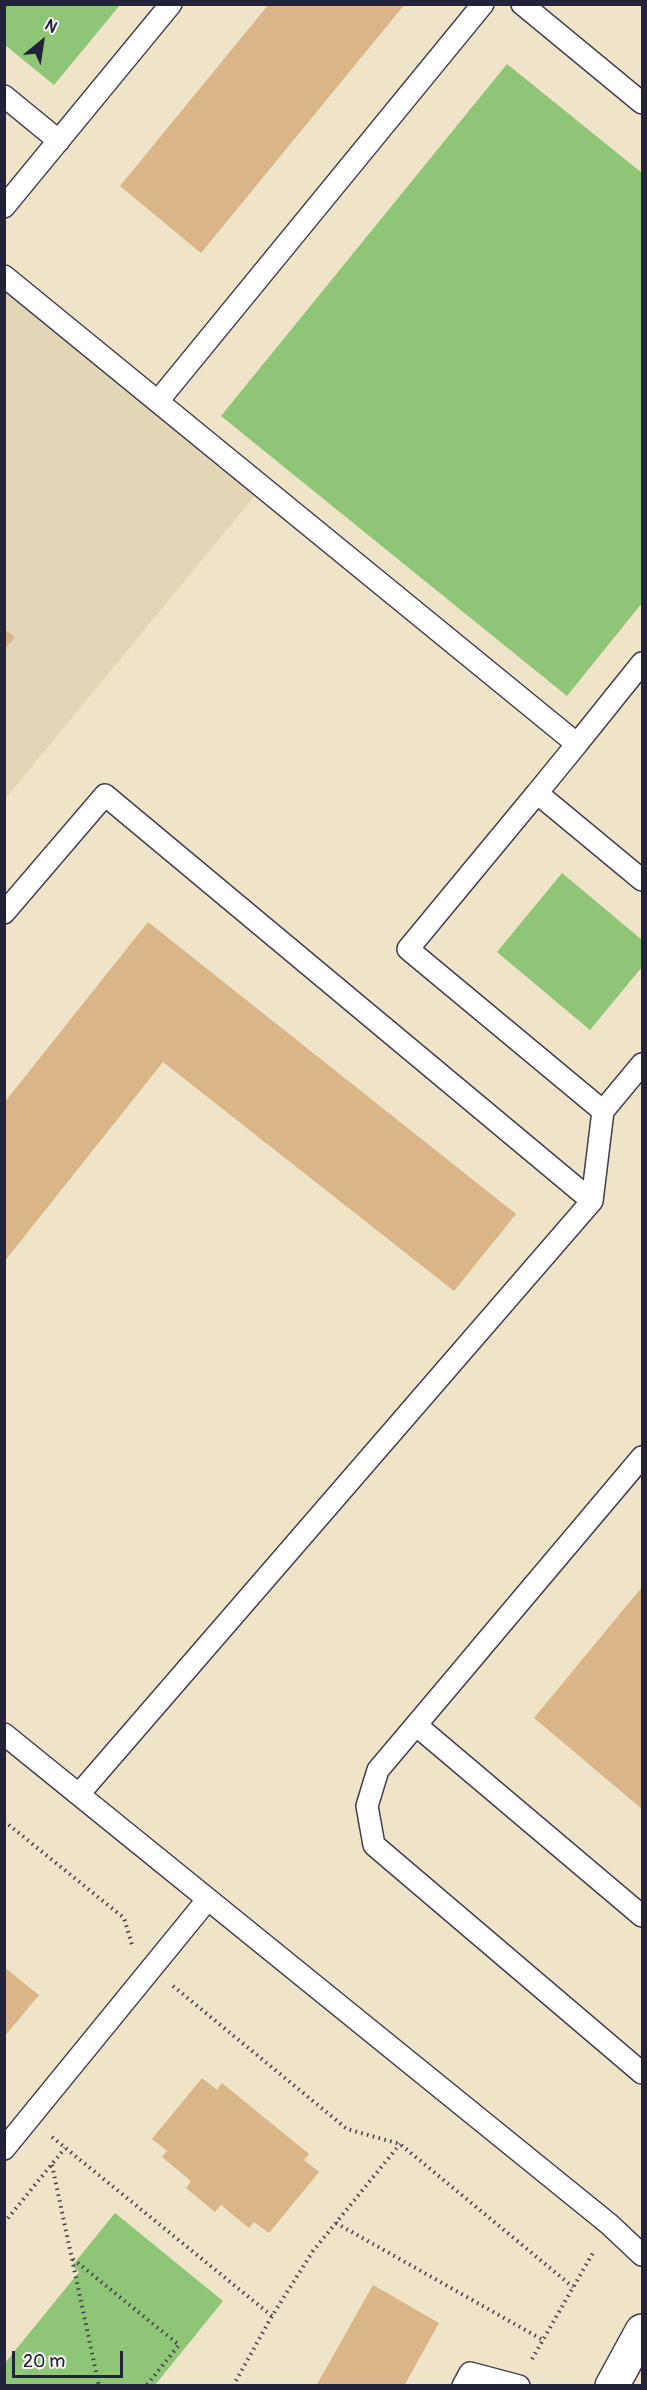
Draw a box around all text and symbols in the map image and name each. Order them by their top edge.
north arrow [12,12,72,72]
text: N [41,15,61,38]
scale bar [15,2339,126,2377]
text: 20 m [23,2350,65,2373]

